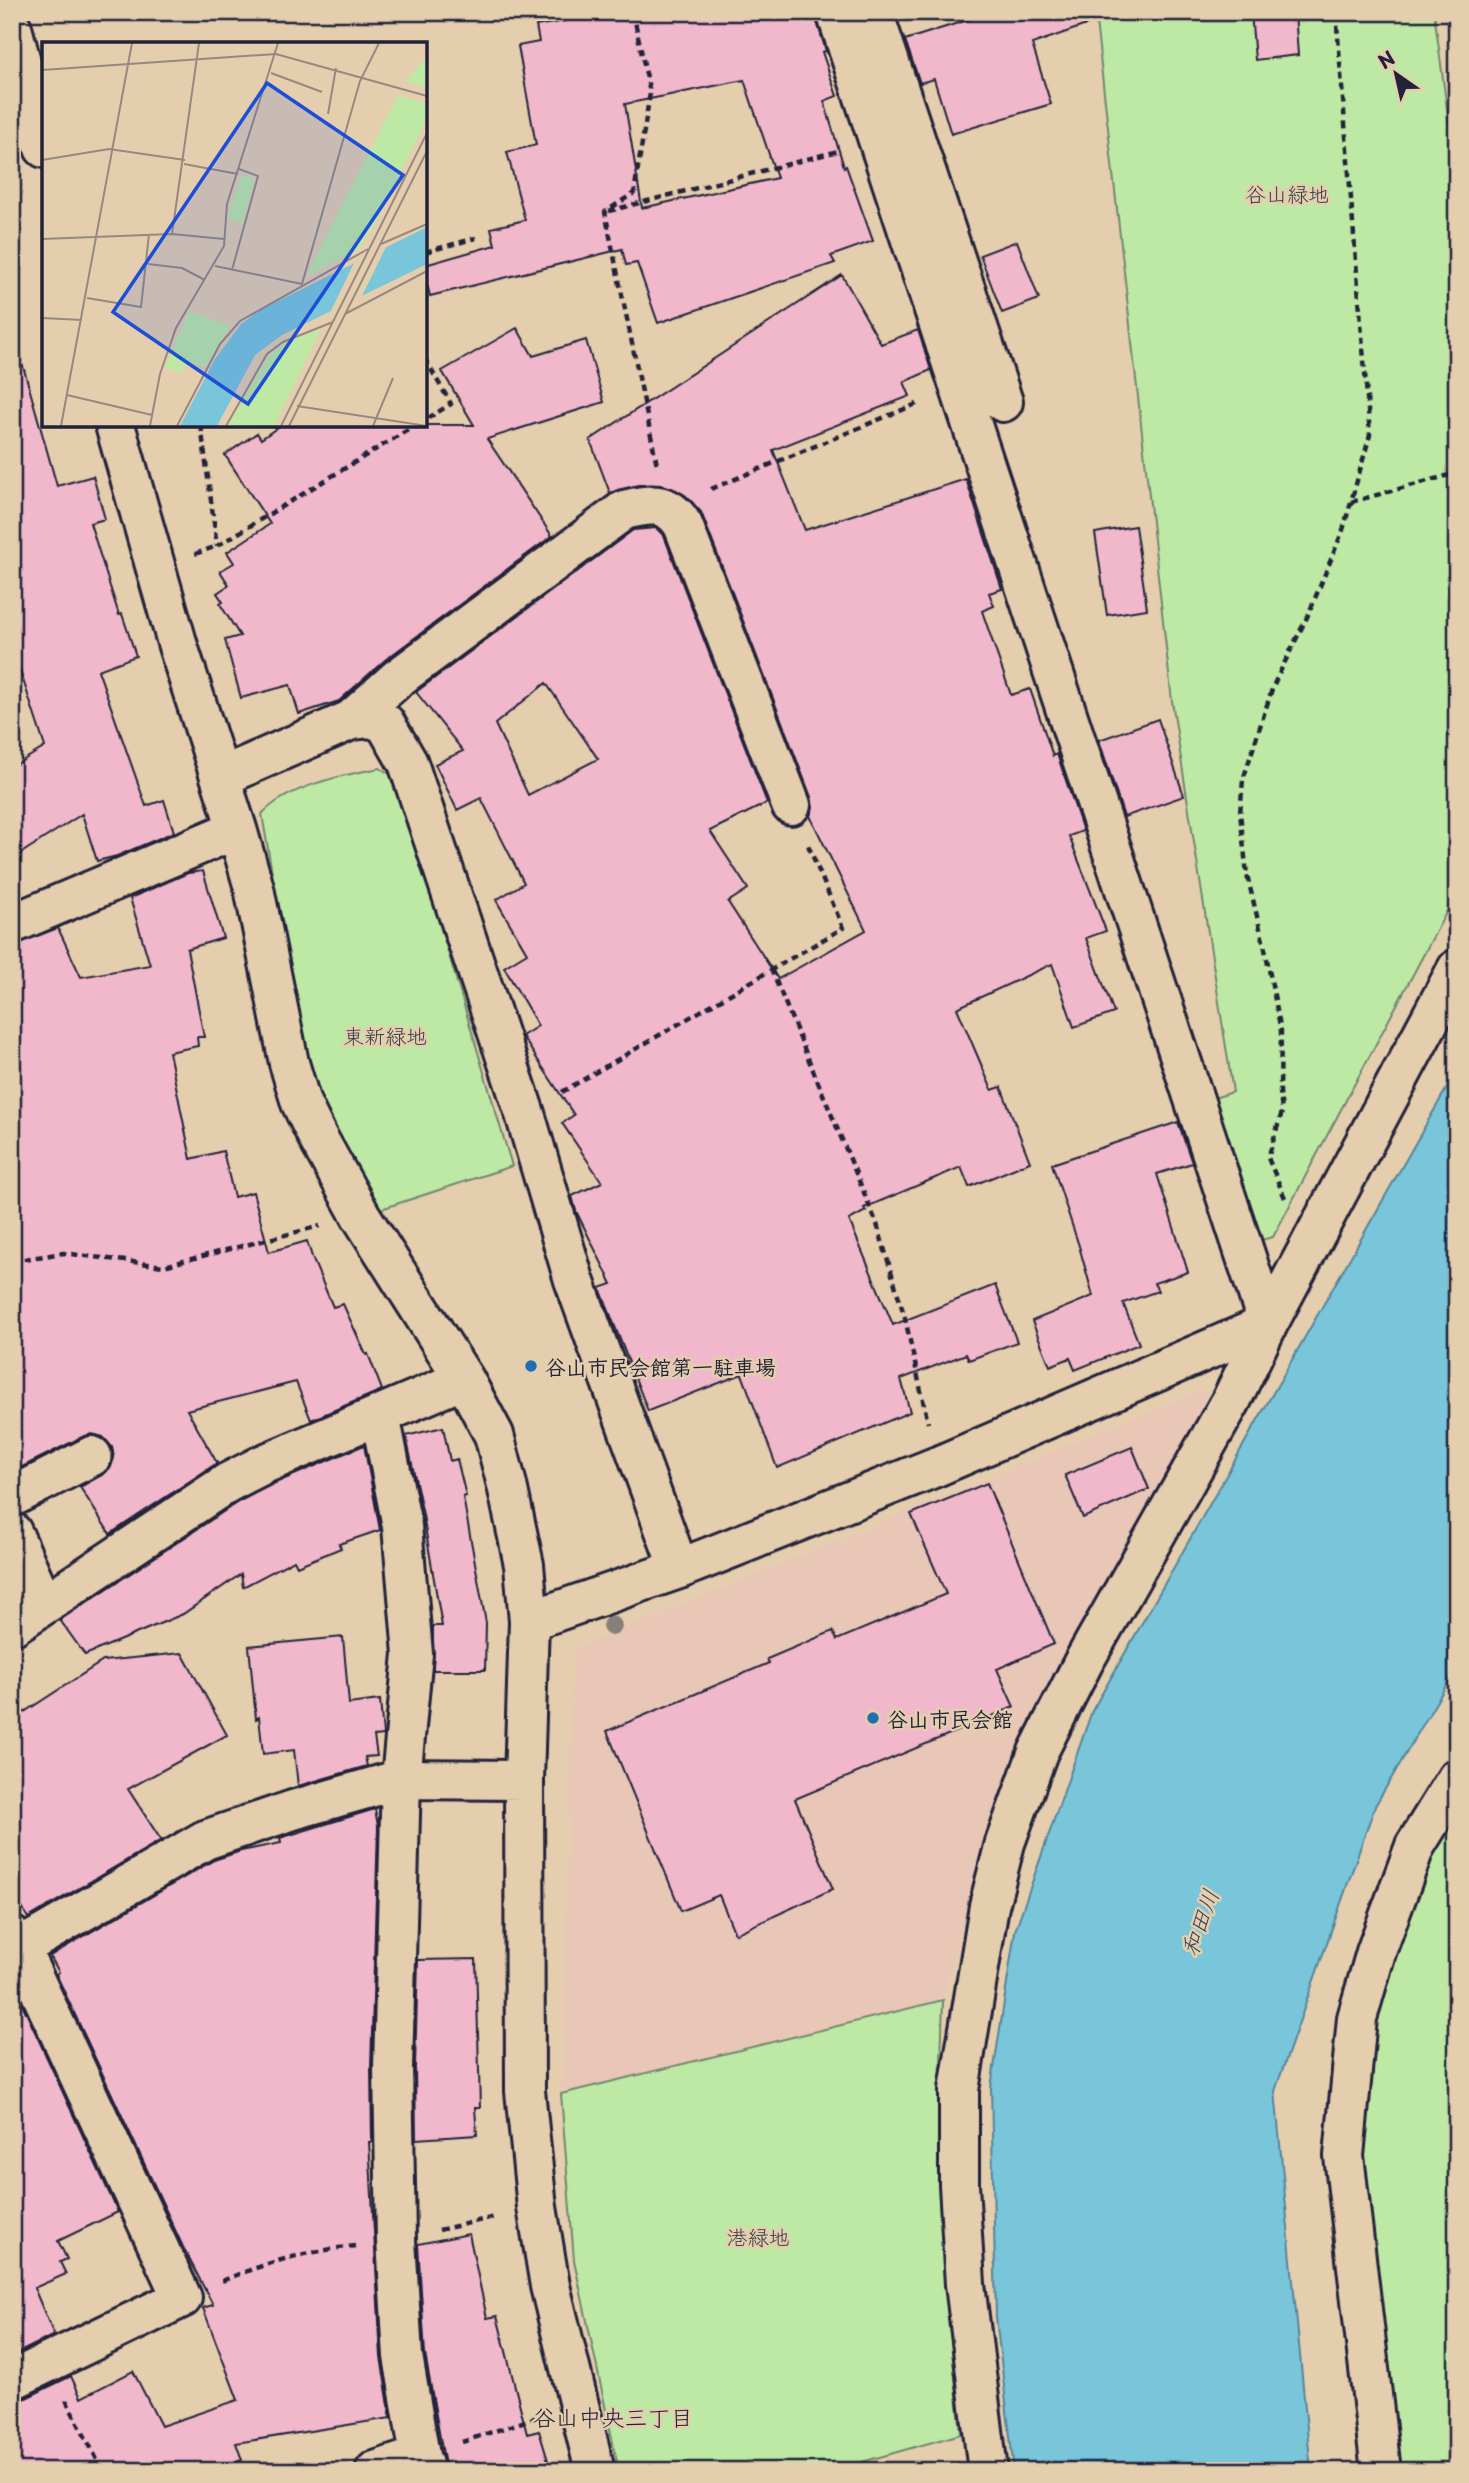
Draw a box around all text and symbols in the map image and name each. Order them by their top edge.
north arrow [1360,38,1430,108]
inset map [42,42,427,427]
text: N [1372,43,1400,75]
park label: 谷山緑地 [1245,177,1329,209]
park label: 東新緑地 [343,1019,427,1051]
place label: 谷山市民会館第一駐車場 [545,1350,776,1382]
marker: 谷山市民会館第一駐車場 [523,1358,539,1374]
place label: 谷山市民会館 [887,1702,1013,1734]
marker: 谷山市民会館 [865,1710,881,1726]
water label: 和田川 [1171,1884,1227,1960]
park label: 港緑地 [727,2220,790,2252]
district label: 谷山中央三丁目 [533,2399,694,2434]

